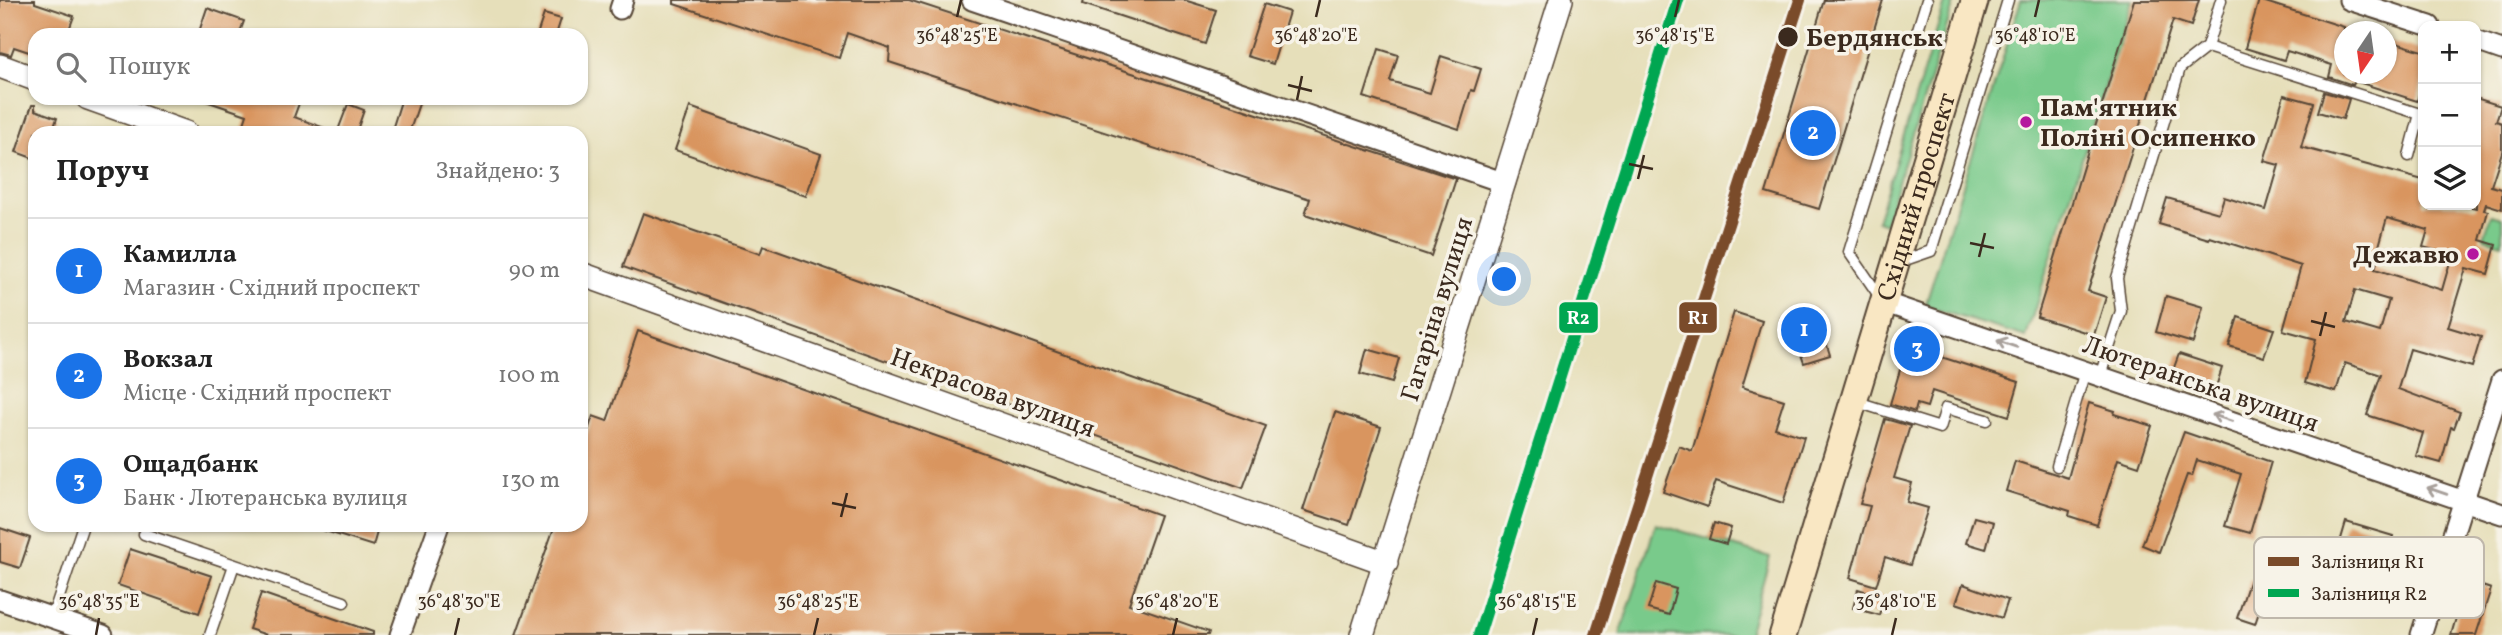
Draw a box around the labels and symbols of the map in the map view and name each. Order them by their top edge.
place label: Бердянськ [1806,21,1943,57]
north arrow [2334,21,2397,84]
text: 36°48'25"E [916,24,998,49]
text: 36°48'20"E [1274,24,1358,49]
text: 36°48'15"E [1635,24,1715,49]
text: 36°48'10"E [1994,24,2076,49]
marker: Бердянськ [1776,25,1800,49]
street label: Східний проспект [1869,89,1966,306]
place label: Пам'ятник Поліні Осипенко [2040,91,2256,157]
pin: 2 [1790,107,1836,159]
marker: Пам'ятник Поліні Осипенко [2018,114,2034,130]
street label: Гагаріна вулиця [1393,213,1483,406]
place label: Дежавю [2353,238,2459,274]
marker: Дежавю [2465,246,2481,262]
your location [1487,262,1521,296]
line badge: R2 [1558,301,1599,334]
line badge: R1 [1678,301,1718,334]
pin: 1 [1781,304,1827,356]
text: R2 [1566,306,1590,332]
text: R1 [1688,306,1708,332]
pin: 3 [1894,323,1940,375]
street label: Лютеранська вулиця [2077,328,2323,442]
one-way arrow [1996,337,2018,349]
street label: Некрасова вулиця [885,340,1100,448]
one-way arrow [2212,411,2234,423]
one-way arrow [2427,484,2449,496]
legend [2254,537,2484,618]
text: Залізниця R1 [2311,550,2425,576]
text: Залізниця R2 [2311,582,2427,608]
text: 36°48'35"E [58,590,140,615]
text: 36°48'30"E [417,590,501,615]
text: 36°48'25"E [777,590,859,615]
text: 36°48'20"E [1135,590,1219,615]
text: 36°48'15"E [1497,590,1577,615]
text: 36°48'10"E [1855,590,1937,615]

